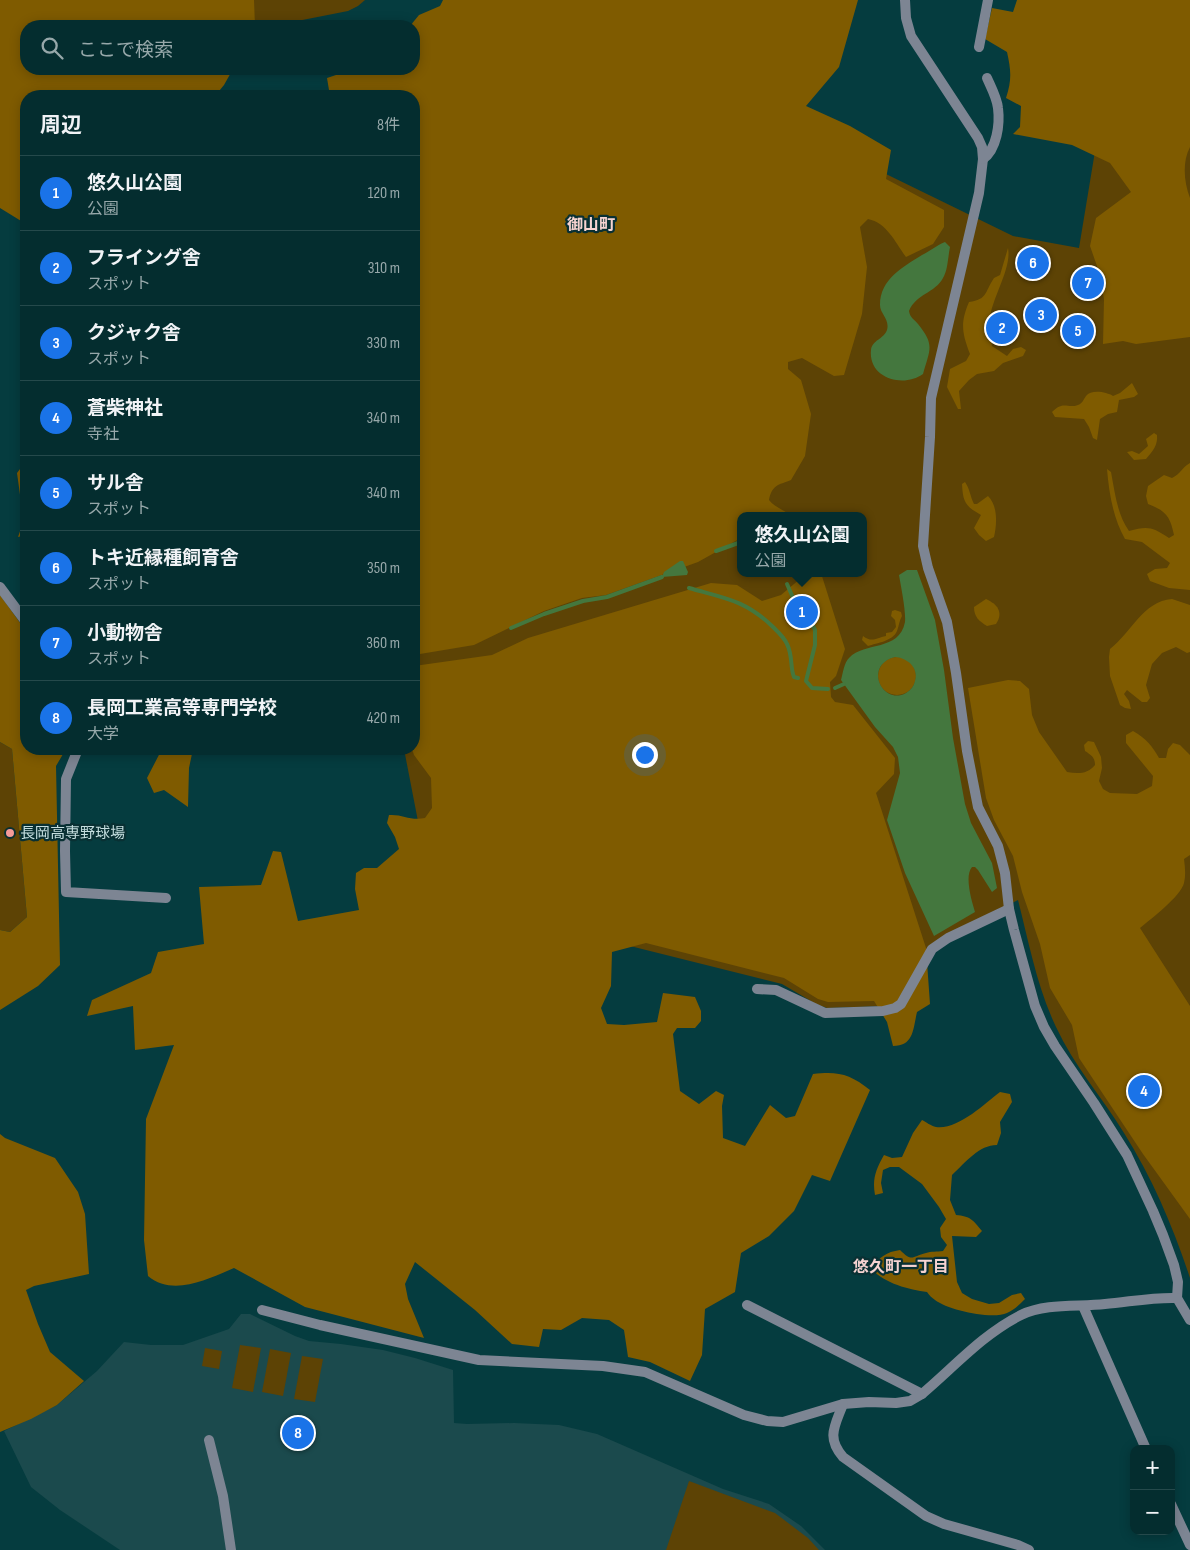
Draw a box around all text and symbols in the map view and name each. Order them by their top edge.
search box [20,20,420,75]
icon: search [38,34,66,62]
text: ここで検索 [78,39,173,62]
text: 周辺 [40,113,82,138]
text: 8件 [377,116,400,135]
text: 悠久山公園 [87,172,182,195]
text: 1 [53,184,59,203]
text: 120 m [368,184,400,203]
text: 公園 [87,200,119,219]
district label: 御山町 [567,216,615,235]
pin: 6 [1017,244,1049,282]
text: フライング舎 [87,247,201,270]
text: 2 [52,259,60,278]
text: 310 m [368,259,400,278]
pin: 7 [1072,264,1104,302]
text: スポット [87,275,151,294]
pin: 3 [1025,296,1057,334]
pin: 2 [986,309,1018,347]
pin: 5 [1062,312,1094,350]
text: クジャク舎 [87,322,181,345]
text: 3 [52,334,60,353]
text: 330 m [367,334,400,353]
text: スポット [87,350,151,369]
text: 蒼柴神社 [87,397,163,420]
text: 4 [52,409,60,428]
text: 340 m [367,409,400,428]
text: 寺社 [87,425,119,444]
text: サル舎 [87,472,144,495]
text: 5 [52,484,60,503]
text: 340 m [367,484,400,503]
text: スポット [87,500,151,519]
popup [737,512,867,577]
text: 悠久山公園 [754,524,850,547]
text: トキ近縁種飼育舎 [87,547,239,570]
text: 公園 [754,552,787,571]
text: 6 [52,559,60,578]
text: 350 m [367,559,400,578]
text: スポット [87,575,151,594]
pin: 1 [786,593,818,631]
text: 小動物舎 [87,622,163,645]
text: 7 [53,634,59,653]
text: 360 m [366,634,400,653]
text: スポット [87,650,151,669]
text: 長岡工業高等専門学校 [87,697,277,720]
text: 8 [52,709,60,728]
text: 420 m [367,709,400,728]
text: 大学 [87,725,119,744]
your location [632,742,658,768]
place label: 長岡高専野球場 [20,824,125,843]
marker: 長岡高専野球場 [4,827,16,839]
pin: 4 [1128,1072,1160,1110]
district label: 悠久町一丁目 [853,1258,949,1277]
pin: 8 [282,1414,314,1452]
map controls [1130,1445,1175,1535]
button: + [1130,1445,1175,1490]
button: − [1130,1490,1175,1535]

